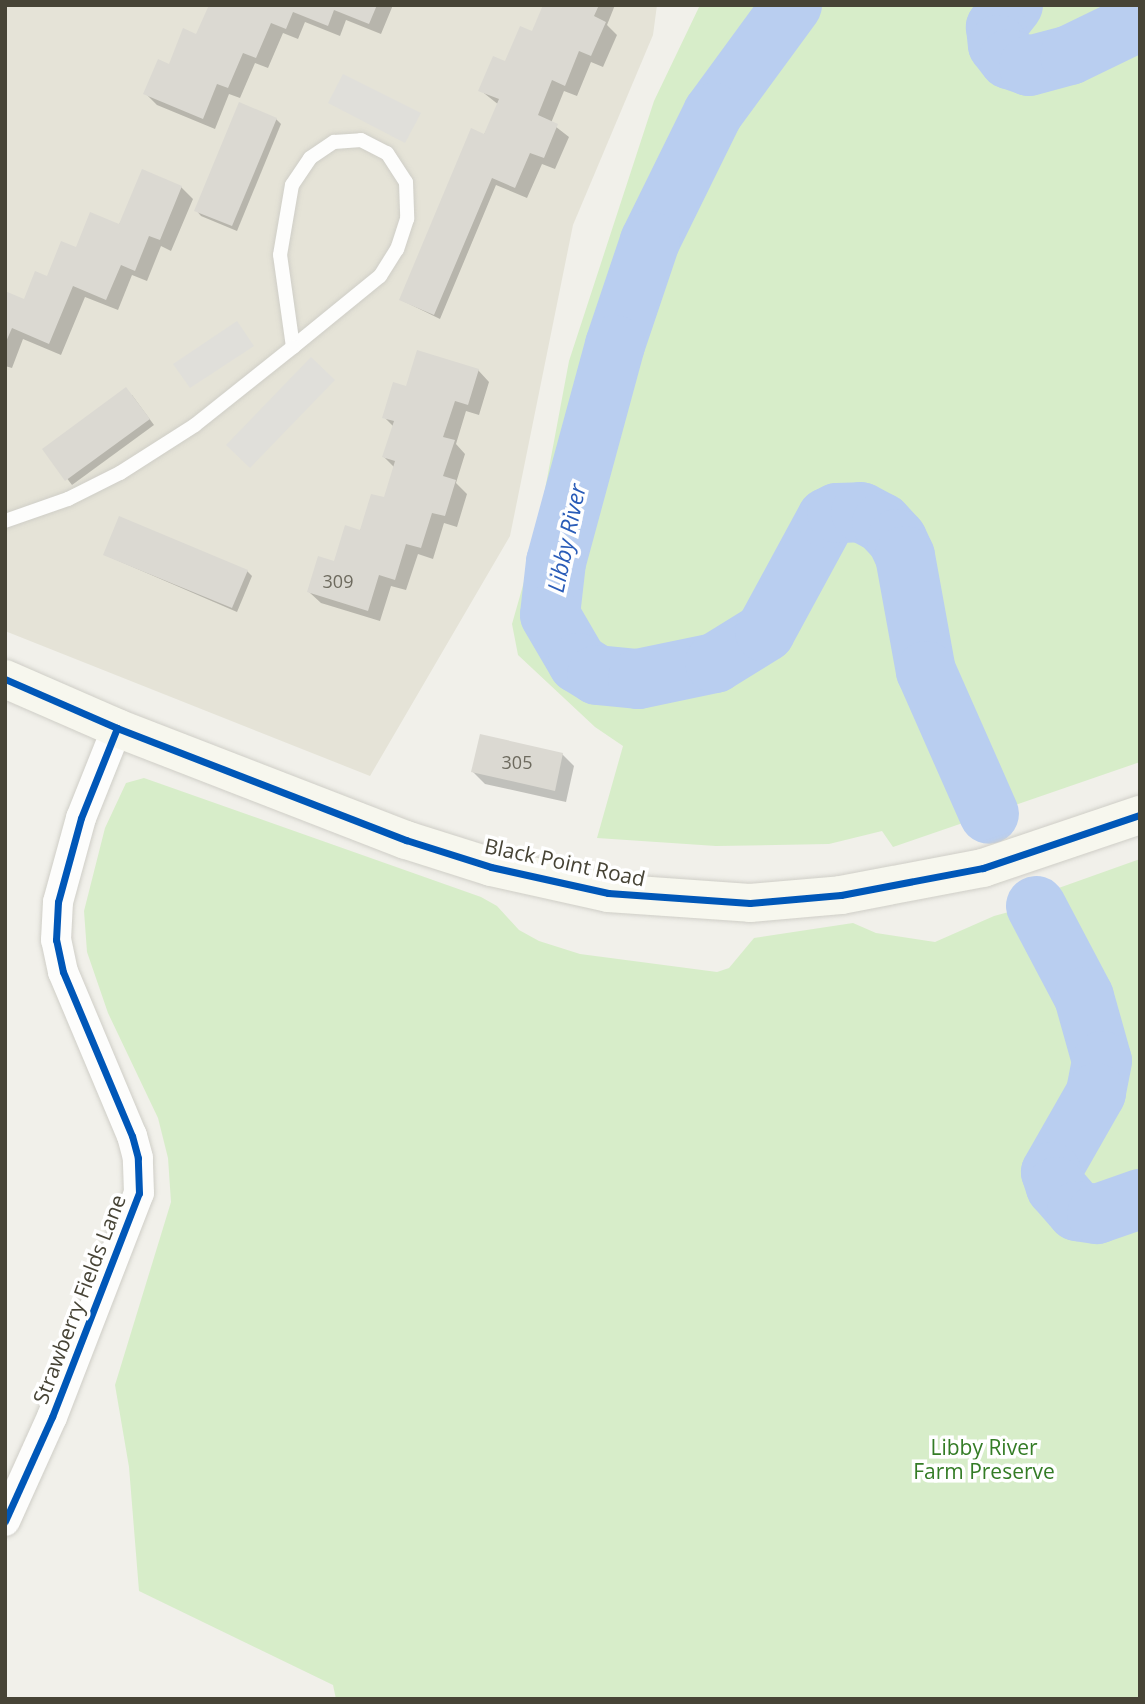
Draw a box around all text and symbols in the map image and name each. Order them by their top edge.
water label: Libby River [541,481,591,595]
house number: 309 [323,570,353,592]
house number: 305 [502,751,532,773]
street label: Black Point Road [482,833,648,891]
street label: Strawberry Fields Lane [27,1191,131,1407]
park label: Libby River Farm Preserve [913,1434,1055,1484]

